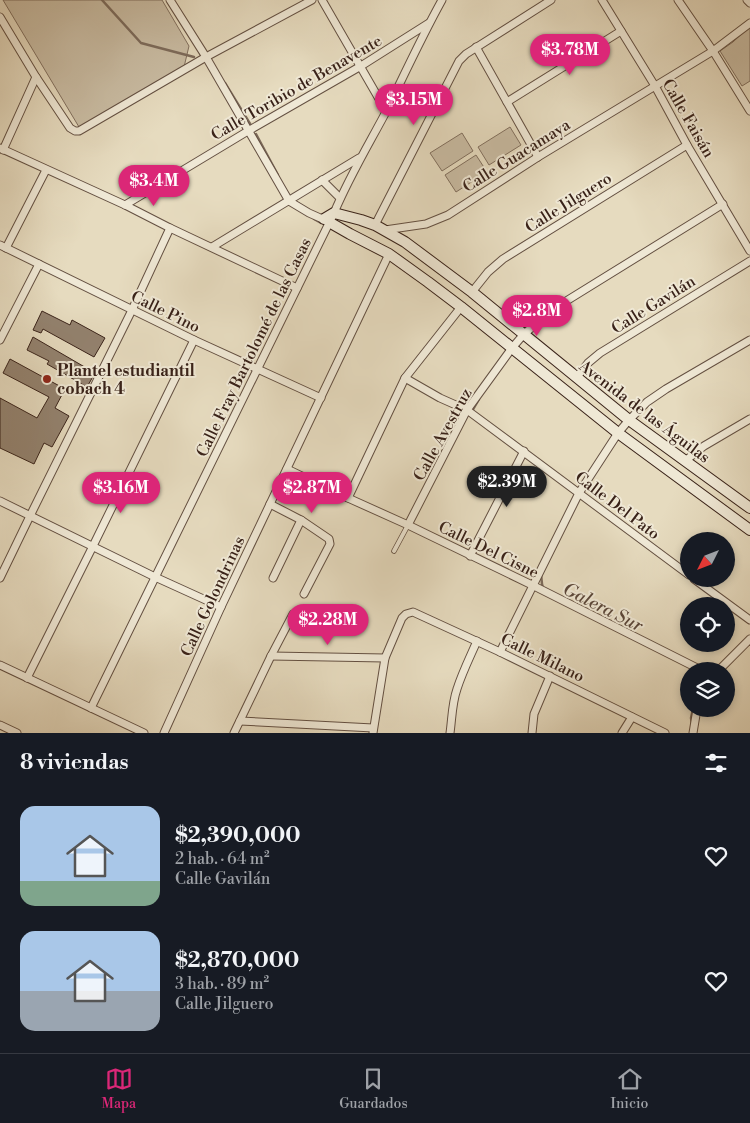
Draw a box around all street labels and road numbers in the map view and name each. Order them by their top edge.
street label: Calle Toribio de Benavente [207,31,386,145]
street label: Calle Faisán [658,76,719,162]
street label: Calle Guacamaya [459,114,575,197]
street label: Calle Jilguero [521,168,616,237]
street label: Calle Fray Bartolomé de las Casas [192,235,316,460]
street label: Calle Gavilán [608,271,700,339]
street label: Calle Pino [128,287,204,337]
street label: Avenida de las Águilas [574,354,715,468]
street label: Calle Avestruz [409,385,477,484]
street label: Calle Del Pato [571,467,664,544]
street label: Calle Del Cisne [435,517,542,583]
street label: Calle Golondrinas [176,533,249,660]
street label: Calle Milano [497,629,588,687]

